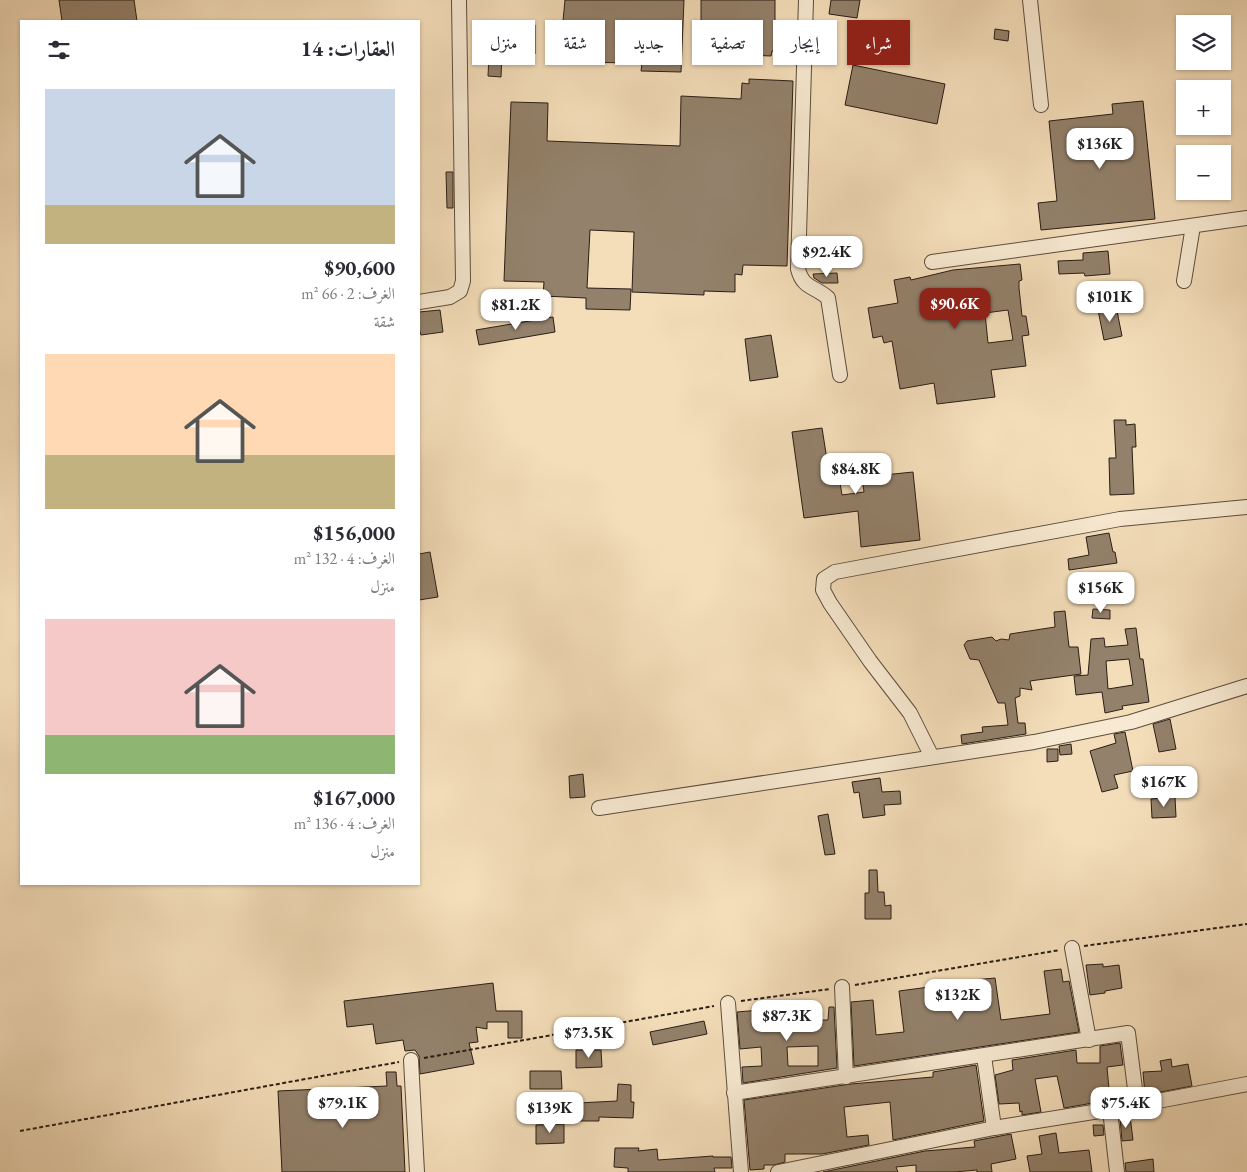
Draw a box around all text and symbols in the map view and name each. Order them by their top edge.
map controls [1176,15,1231,200]
button: layers [1176,15,1231,70]
chip: منزل [472,20,535,65]
chip: شقة [545,20,605,65]
chip: جديد [615,20,682,65]
chip: تصفية [692,20,763,65]
chip: إيجار [773,20,837,65]
chip: شراء [847,20,910,65]
text: العقارات: 14 [301,35,395,62]
icon: filters [45,36,73,64]
button: + [1176,80,1231,135]
icon: home [175,121,265,211]
pin: $136K [1065,128,1135,170]
text: $136K [1078,133,1122,154]
button: − [1176,145,1231,200]
pin: $92.4K [786,236,868,278]
text: $92.4K [803,241,851,262]
text: $90,600 [325,254,395,281]
pin: $101K [1075,280,1145,323]
text: الغرف: 2 · 66 m² [301,283,395,304]
text: $101K [1088,286,1132,307]
pin: $81.2K [475,288,557,331]
pin: $90.6K [914,288,996,330]
text: $90.6K [931,293,979,314]
text: $81.2K [492,294,540,315]
text: شقة [374,311,395,332]
icon: home [175,386,265,476]
pin: $84.8K [815,452,897,495]
text: $84.8K [832,458,880,479]
text: $156,000 [313,519,395,546]
text: الغرف: 4 · 132 m² [294,548,395,569]
pin: $156K [1066,572,1136,614]
text: منزل [370,576,395,597]
text: $156K [1079,577,1123,598]
icon: home [175,651,265,741]
pin: $167K [1129,766,1199,808]
text: $167K [1142,771,1186,792]
text: $167,000 [313,784,395,811]
text: الغرف: 4 · 136 m² [294,813,395,834]
text: منزل [370,841,395,862]
pin: $132K [923,978,993,1021]
text: $132K [936,984,980,1005]
pin: $87.3K [746,1000,828,1042]
text: $87.3K [763,1005,811,1026]
pin: $73.5K [548,1016,630,1059]
text: $73.5K [565,1022,613,1043]
pin: $79.1K [302,1086,384,1129]
pin: $75.4K [1085,1086,1167,1129]
text: $79.1K [319,1092,367,1113]
pin: $139K [515,1092,585,1134]
text: $75.4K [1102,1092,1150,1113]
text: $139K [528,1097,572,1118]

